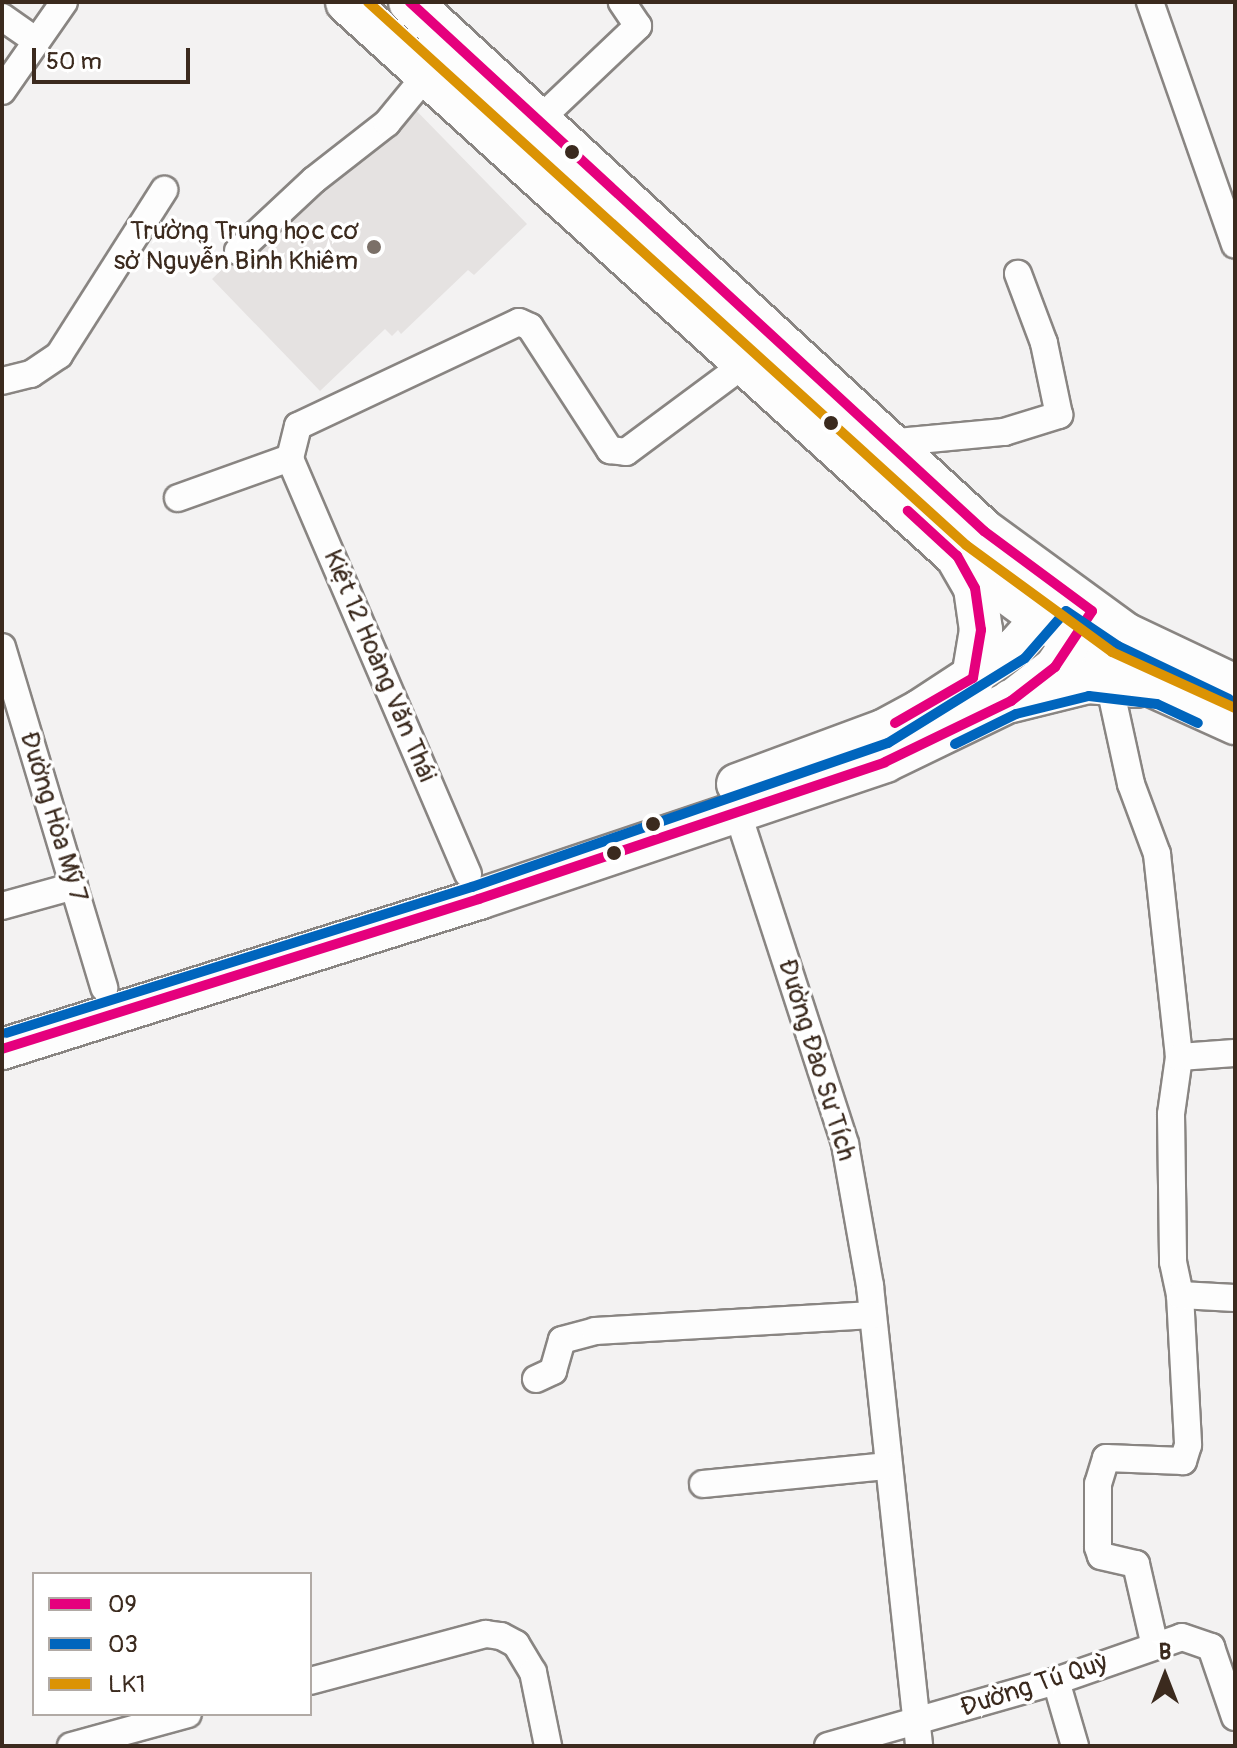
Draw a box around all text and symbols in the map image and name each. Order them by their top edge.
scale bar [36,32,194,82]
text: 50 m [46,47,102,76]
unlabelled marker [564,144,580,160]
place label: Trường Trung học cơ sở Nguyễn Bỉnh Khiêm [114,216,358,278]
marker: Trường Trung học cơ sở Nguyễn Bỉnh Khiêm [365,238,383,256]
unlabelled marker [823,415,839,431]
street label: Kiệt 12 Hoàng Văn Thái [316,545,442,787]
street label: Đường Hòa Mỹ 7 [12,728,94,906]
unlabelled marker [645,816,661,832]
unlabelled marker [606,845,622,861]
street label: Đường Đào Sư Tích [770,955,862,1165]
legend [32,1572,312,1716]
text: 09 [108,1590,137,1619]
text: 03 [108,1630,138,1659]
north arrow [1125,1636,1205,1716]
text: B [1159,1638,1171,1666]
street label: Đường Tú Quỳ [957,1648,1111,1724]
text: LK1 [108,1670,145,1699]

